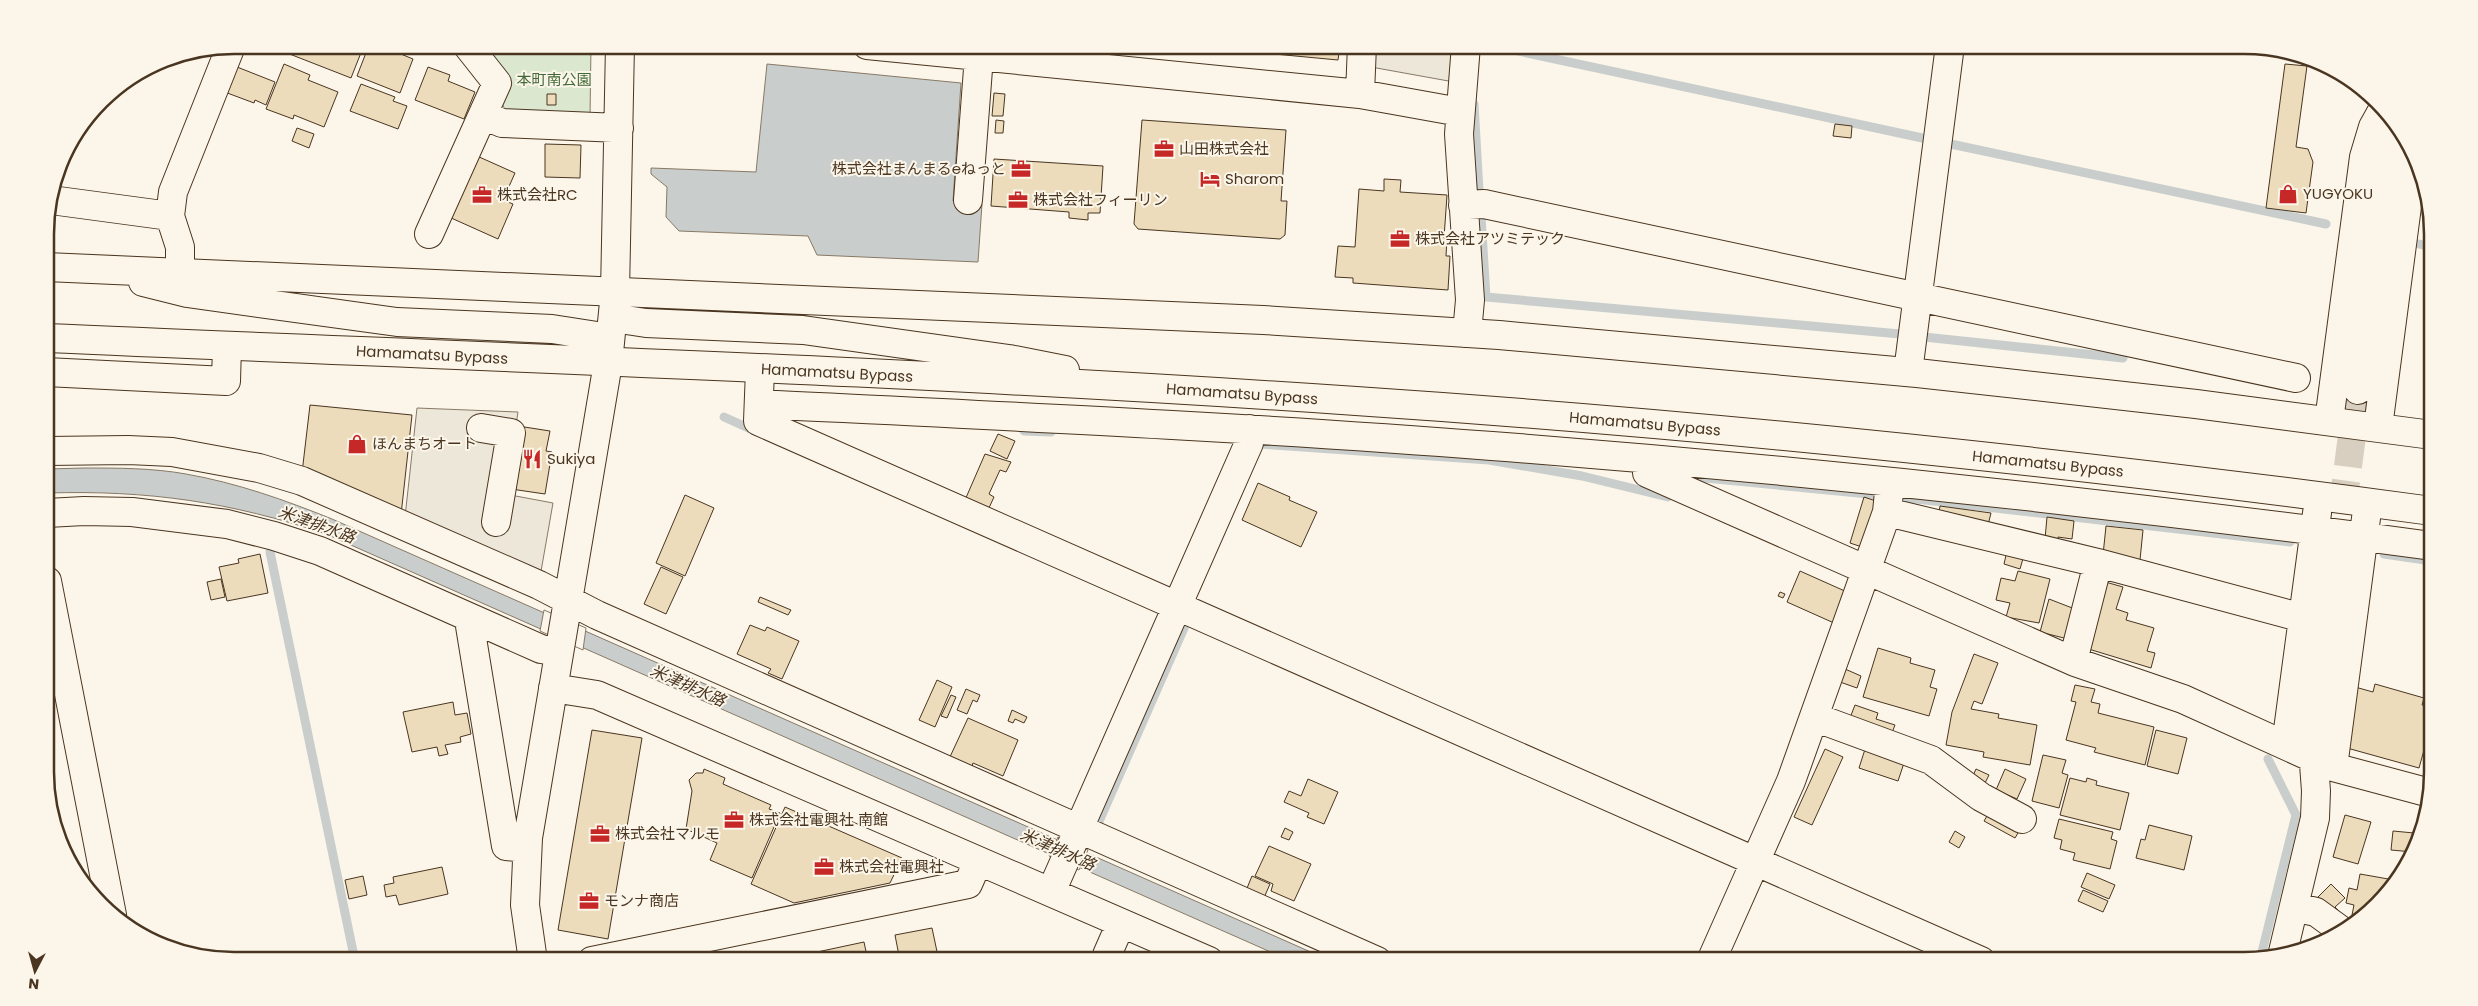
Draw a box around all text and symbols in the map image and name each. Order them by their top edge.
park label: 本町南公園 [516,69,592,90]
office icon: 山田株式会社 [1153,138,1175,160]
place label: 山田株式会社 [1179,138,1269,159]
place label: 株式会社まんまるeねっと [832,158,1006,179]
office icon: 株式会社まんまるeねっと [1010,158,1032,180]
hotel icon: Sharom [1199,168,1221,190]
place label: Sharom [1225,168,1284,189]
shop icon: YUGYOKU [2277,183,2299,205]
place label: YUGYOKU [2303,183,2373,204]
office icon: 株式会社RC [471,184,493,206]
place label: 株式会社RC [497,184,578,205]
office icon: 株式会社フィーリン [1007,189,1029,211]
place label: 株式会社フィーリン [1033,189,1168,210]
office icon: 株式会社アツミテック [1389,228,1411,250]
place label: 株式会社アツミテック [1415,228,1565,249]
street label: Hamamatsu Bypass [355,340,509,369]
street label: Hamamatsu Bypass [760,358,914,387]
street label: Hamamatsu Bypass [1165,378,1319,409]
street label: Hamamatsu Bypass [1568,406,1722,441]
shop icon: ほんまちオート [346,433,368,455]
place label: ほんまちオート [372,433,477,454]
street label: Hamamatsu Bypass [1971,445,2125,482]
restaurant icon: Sukiya [521,448,543,470]
place label: Sukiya [547,448,595,469]
water label: 米津排水路 [275,500,360,550]
water label: 米津排水路 [647,659,731,713]
office icon: 株式会社電興社 南館 [723,809,745,831]
place label: 株式会社電興社 南館 [749,809,888,830]
office icon: 株式会社マルモ [589,823,611,845]
place label: 株式会社マルモ [615,823,720,844]
water label: 米津排水路 [1017,823,1101,877]
office icon: 株式会社電興社 [813,856,835,878]
place label: 株式会社電興社 [839,856,944,877]
office icon: モンナ商店 [578,890,600,912]
place label: モンナ商店 [604,890,679,911]
north arrow [10,946,60,996]
text: N [27,973,40,994]

